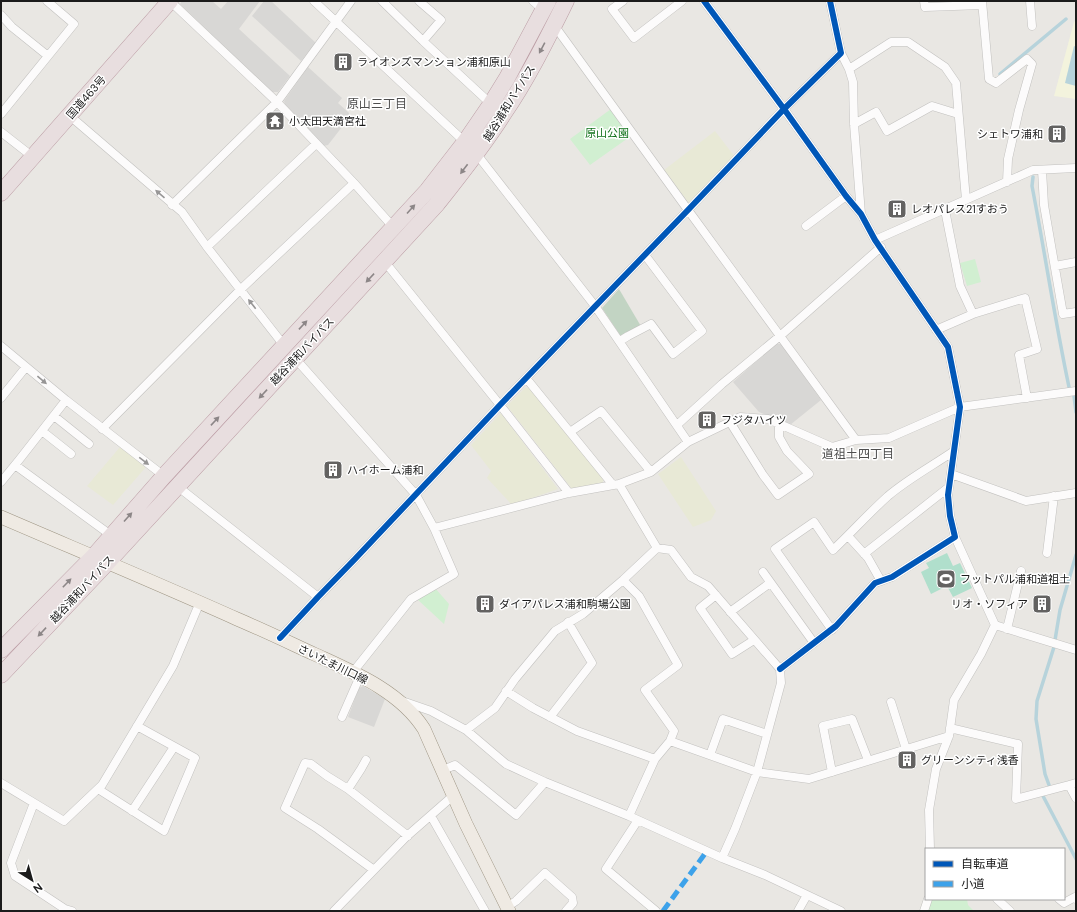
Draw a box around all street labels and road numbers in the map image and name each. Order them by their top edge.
street label: 越谷浦和バイパス [480,62,538,144]
street label: 国道463号 [63,72,109,122]
street label: 越谷浦和バイパス [267,314,337,388]
street label: 越谷浦和バイパス [47,552,117,626]
street label: さいたま川口線 [295,641,371,687]

